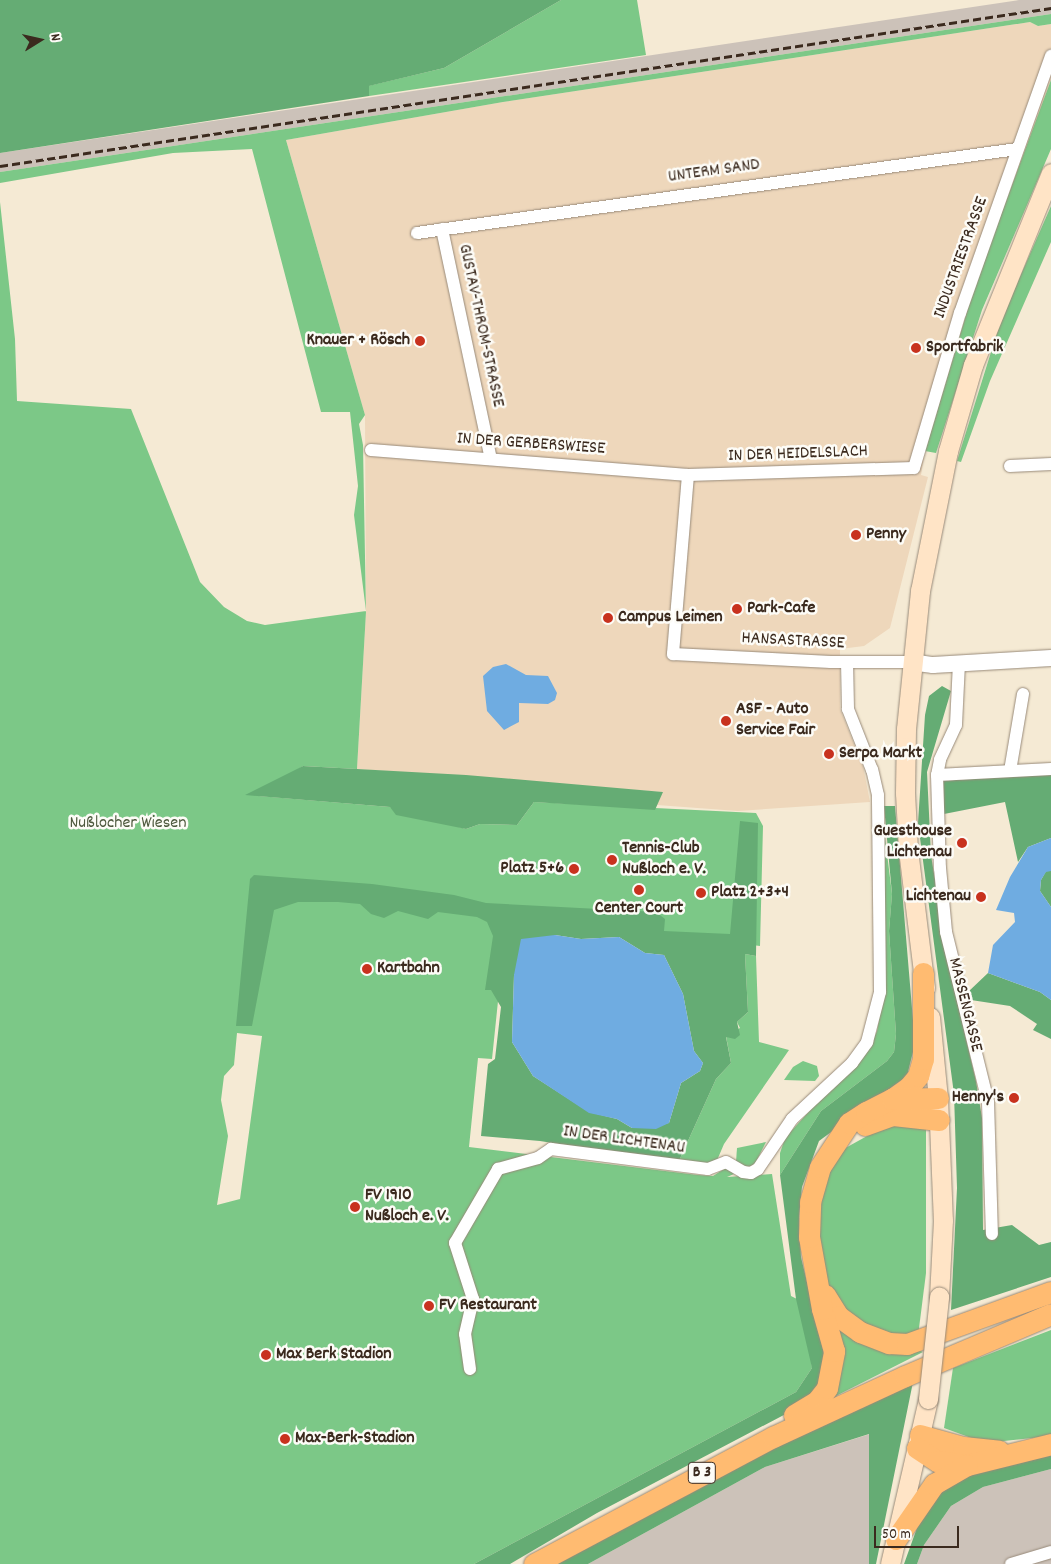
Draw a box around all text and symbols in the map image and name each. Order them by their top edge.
north arrow [15,15,65,65]
text: N [44,32,65,43]
street label: UNTERM SAND [667,155,761,189]
street label: INDUSTRIESTRASSE [930,194,994,322]
street label: GUSTAV-THROM-STRASSE [452,242,508,410]
place label: Knauer + Rösch [306,330,410,352]
marker: Knauer + Rösch [414,335,426,347]
place label: Sportfabrik [926,337,1003,359]
marker: Sportfabrik [910,342,922,354]
street label: IN DER GERBERSWIESE [456,429,606,461]
street label: IN DER HEIDELSLACH [728,442,868,468]
place label: Penny [866,524,906,546]
marker: Penny [850,529,862,541]
place label: Park-Cafe [747,598,815,620]
marker: Park-Cafe [731,603,743,615]
place label: Campus Leimen [618,607,723,629]
marker: Campus Leimen [602,612,614,624]
street label: HANSASTRASSE [741,629,845,655]
place label: ASF - Auto Service Fair [736,700,815,742]
marker: ASF - Auto Service Fair [720,715,732,727]
place label: Serpa Markt [839,743,922,765]
marker: Serpa Markt [823,748,835,760]
park label: Nußlocher Wiesen [69,813,187,835]
place label: Guesthouse Lichtenau [874,822,952,864]
marker: Guesthouse Lichtenau [956,837,968,849]
place label: Tennis-Club Nußloch e. V. [622,839,706,882]
marker: Tennis-Club Nußloch e. V. [606,854,618,866]
place label: Platz 5+6 [500,858,564,880]
marker: Platz 5+6 [568,863,580,875]
place label: Platz 2+3+4 [711,882,789,904]
marker: Center Court [633,884,645,896]
place label: Lichtenau [906,886,971,908]
marker: Platz 2+3+4 [695,887,707,899]
marker: Lichtenau [975,891,987,903]
place label: Center Court [595,898,683,920]
street label: MASSENGASSE [942,956,986,1054]
place label: Kartbahn [377,958,440,980]
marker: Kartbahn [361,963,373,975]
place label: Henny's [952,1087,1004,1109]
marker: Henny's [1008,1092,1020,1104]
street label: IN DER LICHTENAU [562,1122,686,1160]
place label: FV 1910 Nußloch e. V. [365,1186,449,1228]
marker: FV 1910 Nußloch e. V. [349,1201,361,1213]
place label: FV Restaurant [439,1295,537,1317]
marker: FV Restaurant [423,1300,435,1312]
place label: Max Berk Stadion [276,1344,392,1366]
marker: Max Berk Stadion [260,1349,272,1361]
place label: Max-Berk-Stadion [295,1428,415,1450]
marker: Max-Berk-Stadion [279,1433,291,1445]
road number: B 3 [687,1460,717,1486]
scale bar [876,1516,961,1548]
text: 50 m [882,1524,911,1546]

